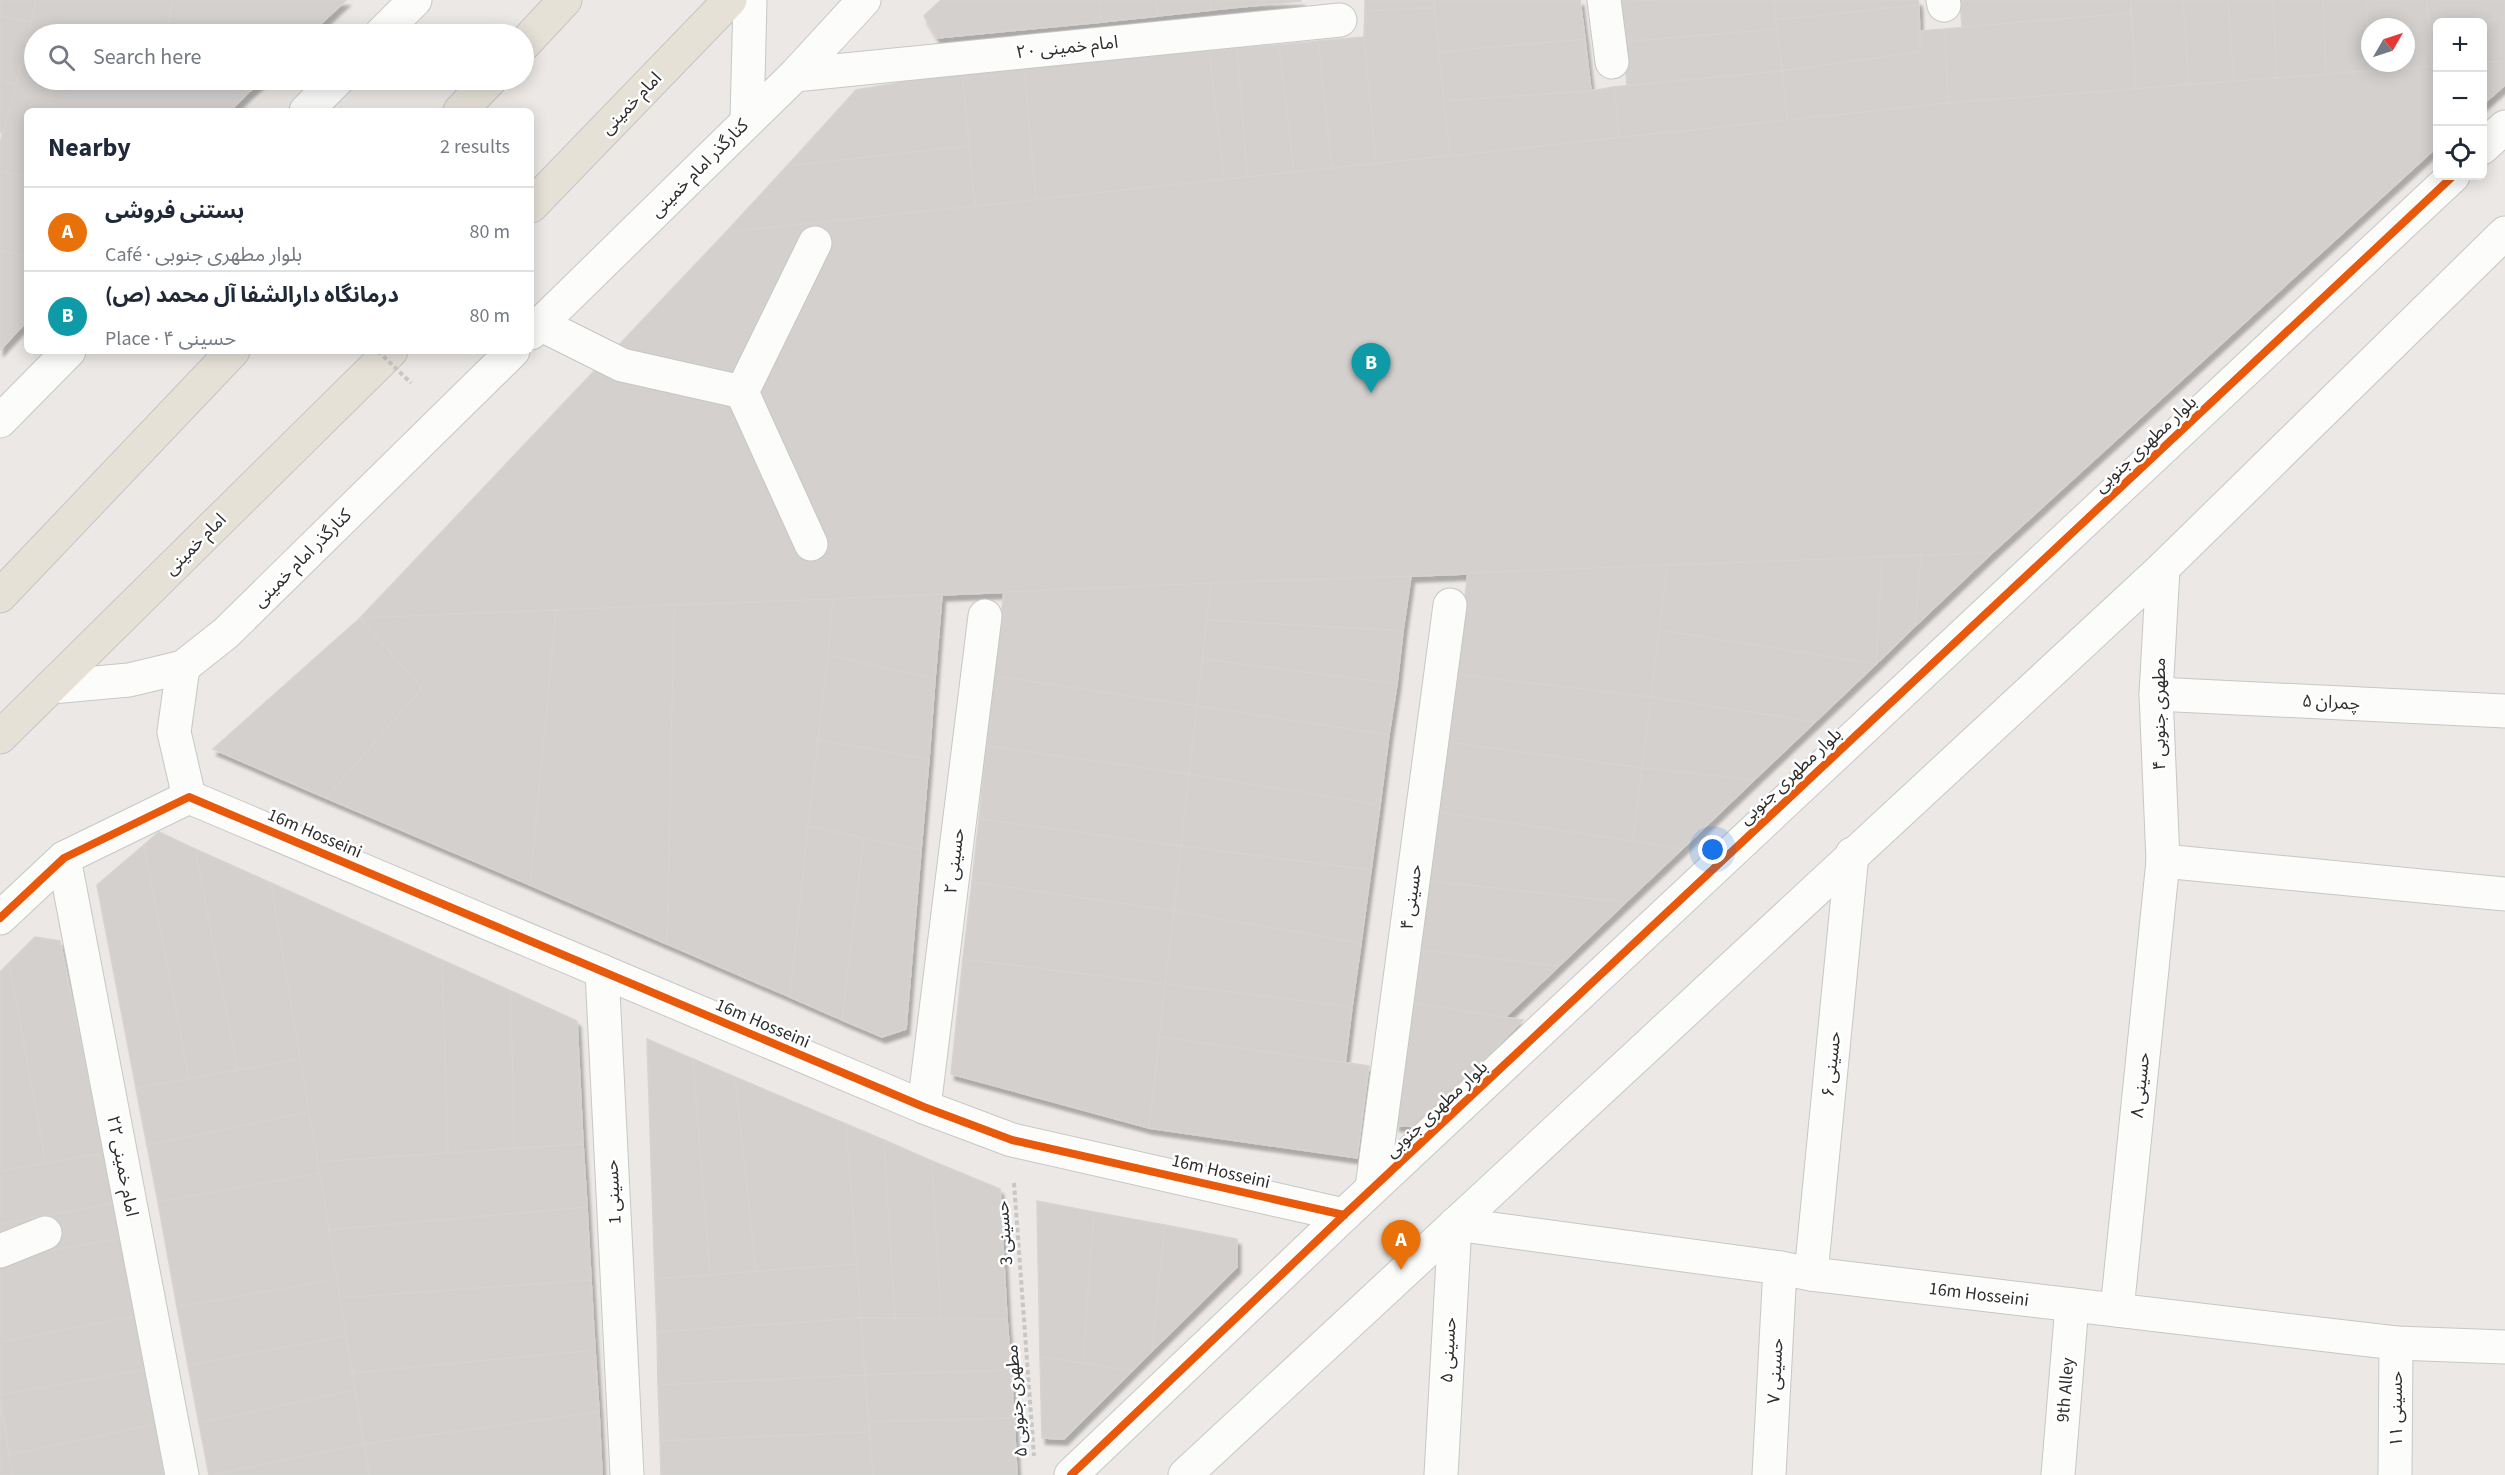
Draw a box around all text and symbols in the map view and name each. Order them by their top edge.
north arrow [2361,18,2415,72]
map controls [2433,18,2487,180]
button: + [2433,18,2487,72]
search box [24,24,534,90]
street label: امام خمینی ۲۰ [1015,30,1119,66]
icon: search [45,41,78,74]
text: Search here [93,41,201,73]
street label: امام خمینی [595,66,668,141]
button: − [2433,72,2487,126]
street label: کنارگذر امام خمینی [644,113,755,224]
button: locate [2433,126,2487,180]
text: Nearby [48,129,131,166]
text: 2 results [440,133,510,161]
text: بستنی فروشی [105,195,244,227]
text: A [62,218,73,246]
text: 80 m [470,218,510,246]
text: Café · بلوار مطهری جنوبی [105,241,302,269]
text: درمانگاه دارالشفا آل محمد (ص) [105,279,399,311]
text: B [61,302,74,330]
text: 80 m [470,302,510,330]
text: Place · حسینی ۴ [105,325,236,353]
pin: B [1352,344,1390,393]
street label: بلوار مطهری جنوبی [2088,390,2202,499]
street label: کنارگذر امام خمینی [247,503,358,614]
street label: امام خمینی [159,508,233,582]
street label: مطهری جنوبی ۴ [2147,657,2172,771]
street label: چمران ۵ [2301,688,2361,717]
street label: بلوار مطهری جنوبی [1733,722,1847,831]
street label: 16m Hosseini [264,802,366,865]
street label: حسینی ۲ [938,827,971,895]
your location [1698,835,1727,864]
street label: حسینی ۴ [1395,863,1428,931]
street label: 16m Hosseini [712,992,814,1055]
street label: حسینی ۶ [1816,1030,1847,1098]
street label: حسینی ۸ [2125,1051,2156,1119]
street label: بلوار مطهری جنوبی [1379,1055,1493,1164]
street label: امام خمینی ۲۲ [99,1113,145,1219]
street label: 16m Hosseini [1169,1148,1273,1195]
street label: حسینی 1 [599,1159,628,1225]
street label: حسینی 3 [990,1200,1019,1266]
pin: A [1382,1220,1420,1270]
street label: 16m Hosseini [1927,1276,2030,1313]
street label: حسینی ۵ [1434,1316,1463,1384]
street label: حسینی ۷ [1761,1337,1790,1405]
street label: مطهری جنوبی ۵ [999,1344,1034,1458]
street label: 9th Alley [2050,1356,2081,1423]
street label: حسینی ۱۱ [2384,1371,2409,1447]

